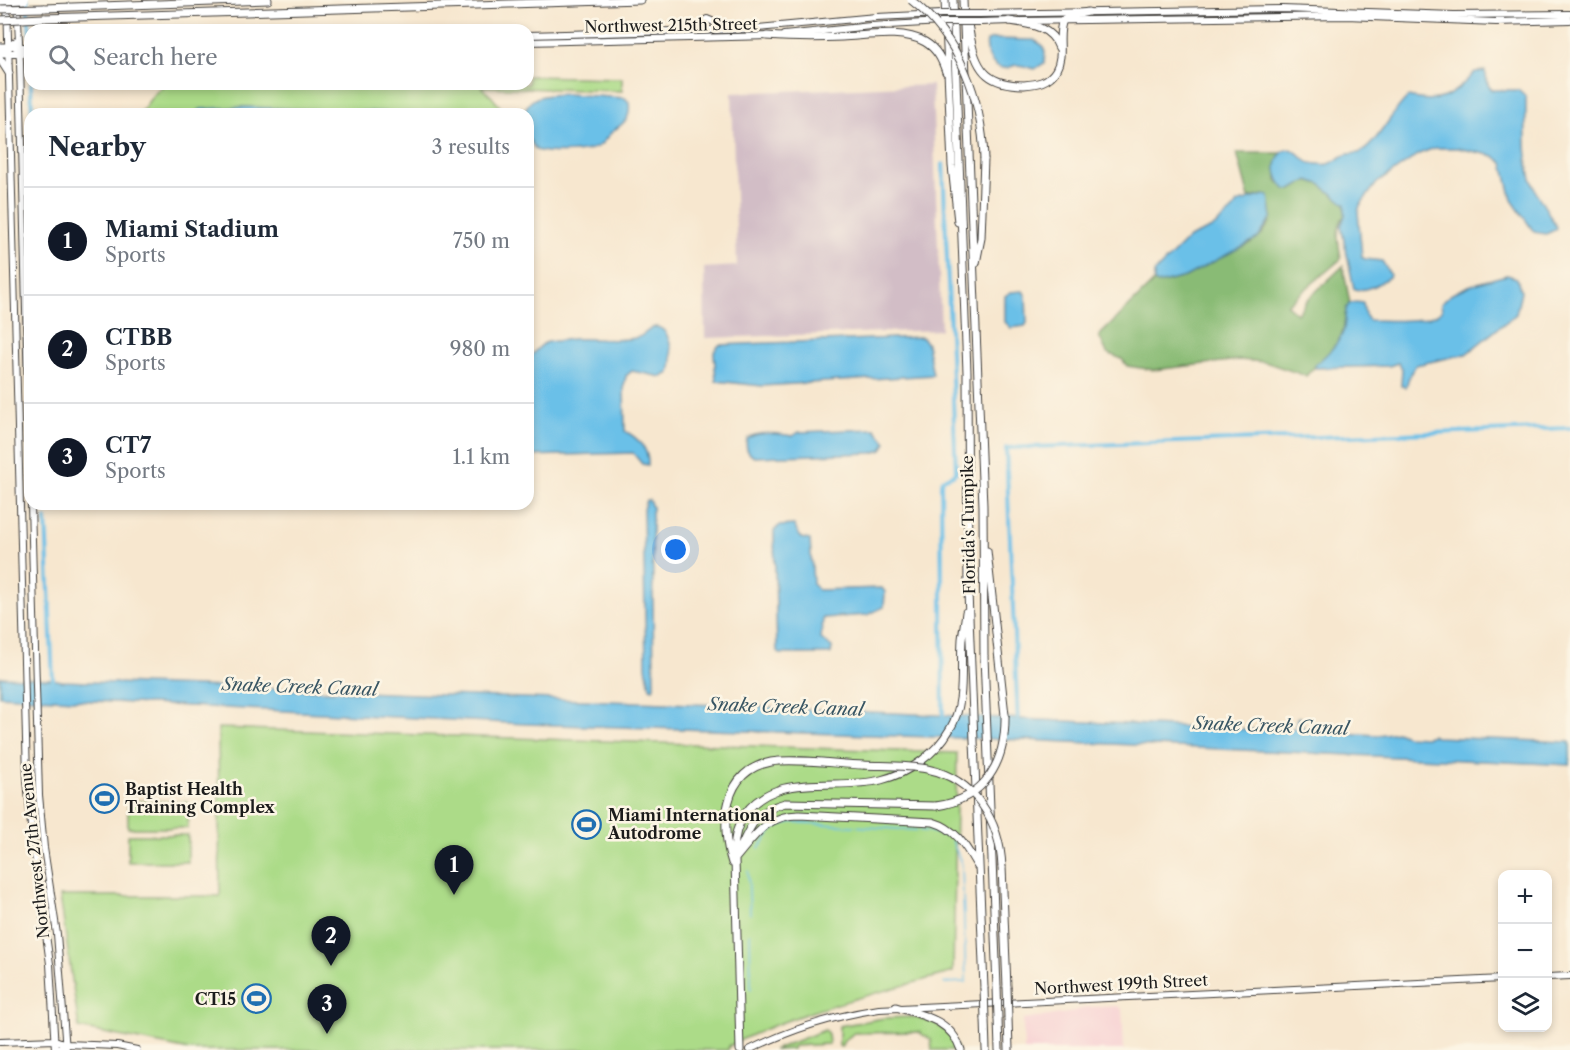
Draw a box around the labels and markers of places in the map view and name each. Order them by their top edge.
place label: Baptist Health Training Complex [125,779,275,817]
sports icon: Baptist Health Training Complex [88,782,120,814]
place label: Miami International Autodrome [607,805,776,843]
sports icon: Miami International Autodrome [571,808,603,840]
pin: 1 [434,846,474,895]
pin: 2 [312,916,350,966]
sports icon: CT15 [241,983,273,1015]
pin: 3 [308,984,346,1034]
place label: CT15 [195,989,236,1009]

